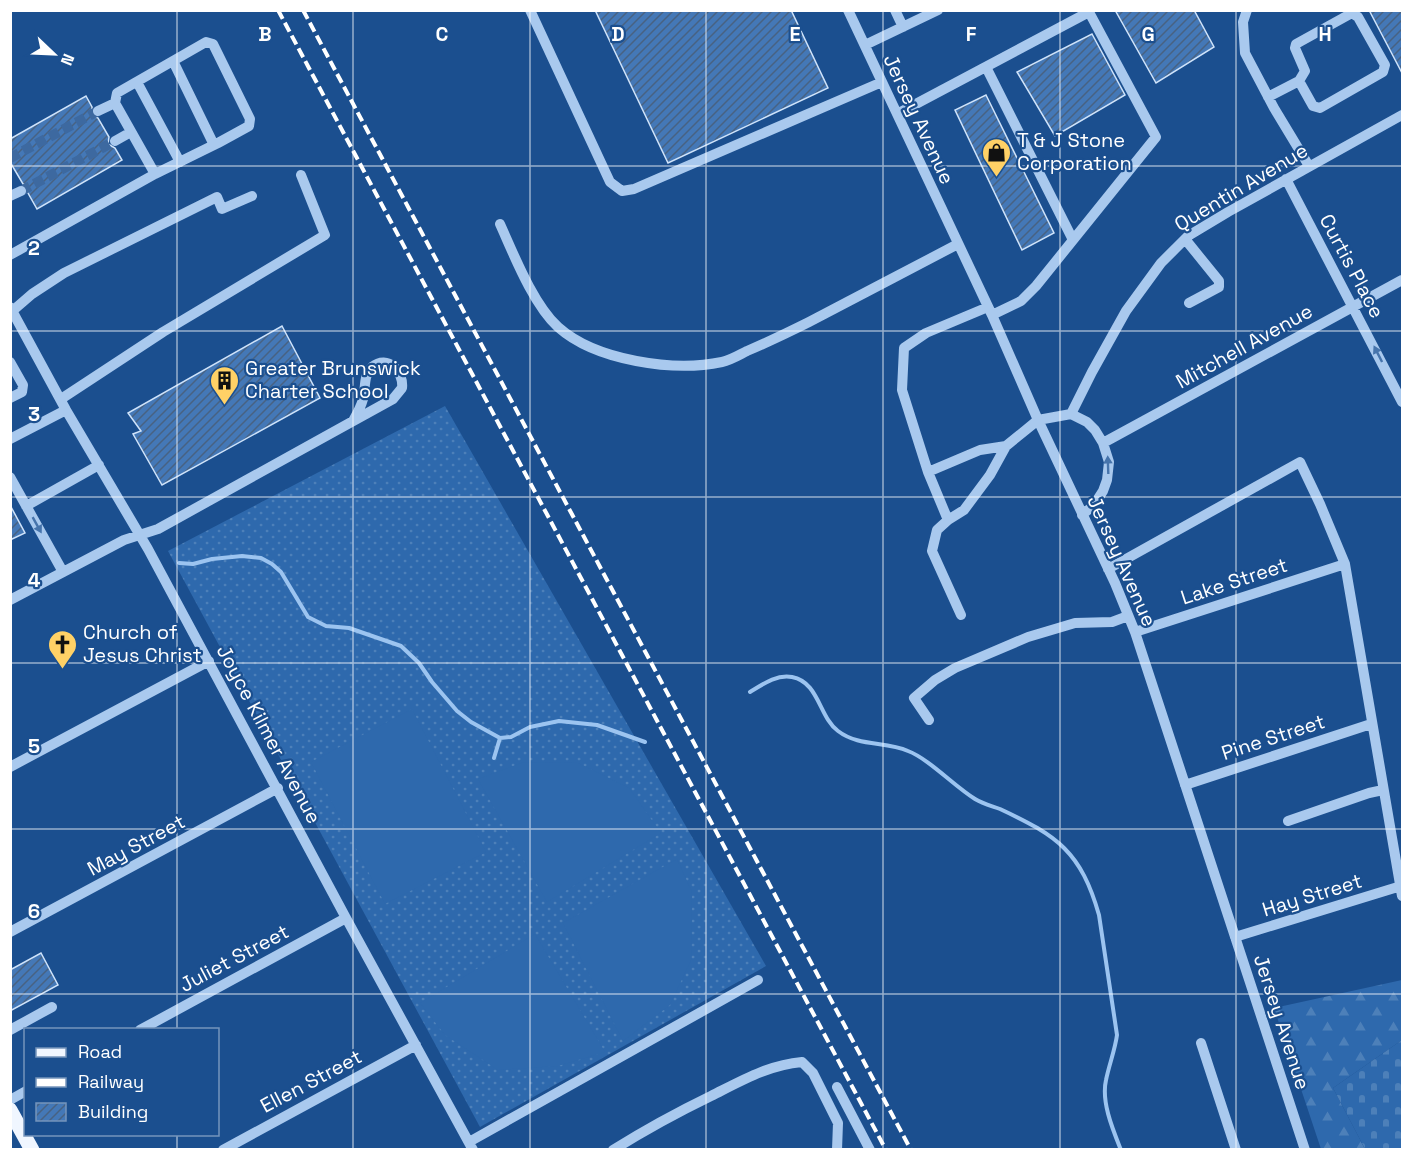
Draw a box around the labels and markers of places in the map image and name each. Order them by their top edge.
place label: T & J Stone Corporation [1017,127,1132,176]
shop icon: T & J Stone Corporation [980,136,1012,178]
place label: Greater Brunswick Charter School [245,355,421,404]
building icon: Greater Brunswick Charter School [208,364,240,406]
place label: Church of Jesus Christ [83,619,202,668]
church icon: Church of Jesus Christ [46,628,78,670]

